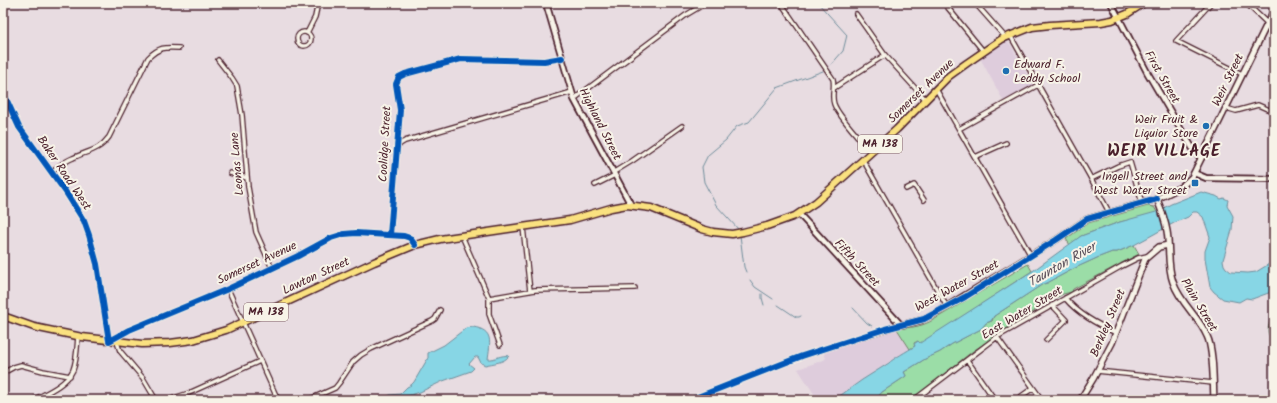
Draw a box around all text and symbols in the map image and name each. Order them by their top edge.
street label: First Street [1139,47,1185,107]
street label: Weir Street [1207,50,1249,110]
street label: Somerset Avenue [883,54,959,128]
place label: Edward F. Leddy School [1014,55,1080,88]
marker: Edward F. Leddy School [1001,66,1011,76]
street label: Highland Street [574,84,627,164]
street label: Coolidge Street [374,105,396,183]
place label: Weir Fruit & Liquior Store [1134,110,1199,143]
marker: Weir Fruit & Liquior Store [1201,121,1211,131]
street label: Leonas Lane [225,131,249,196]
street label: Baker Road West [32,132,96,214]
road number: MA 138 [858,135,902,153]
district label: WEIR VILLAGE [1107,139,1221,164]
place label: Ingell Street and West Water Street [1093,167,1188,200]
marker: Ingell Street and West Water Street [1190,178,1200,188]
street label: Fifth Street [830,235,885,292]
street label: Somerset Avenue [214,236,301,290]
water label: Taunton River [1024,236,1102,293]
street label: Lawton Street [279,252,353,300]
street label: West Water Street [911,255,1003,317]
street label: Plain Street [1176,275,1223,336]
street label: East Water Street [978,281,1066,345]
street label: Berkley Street [1085,286,1131,360]
road number: MA 138 [244,303,288,321]

